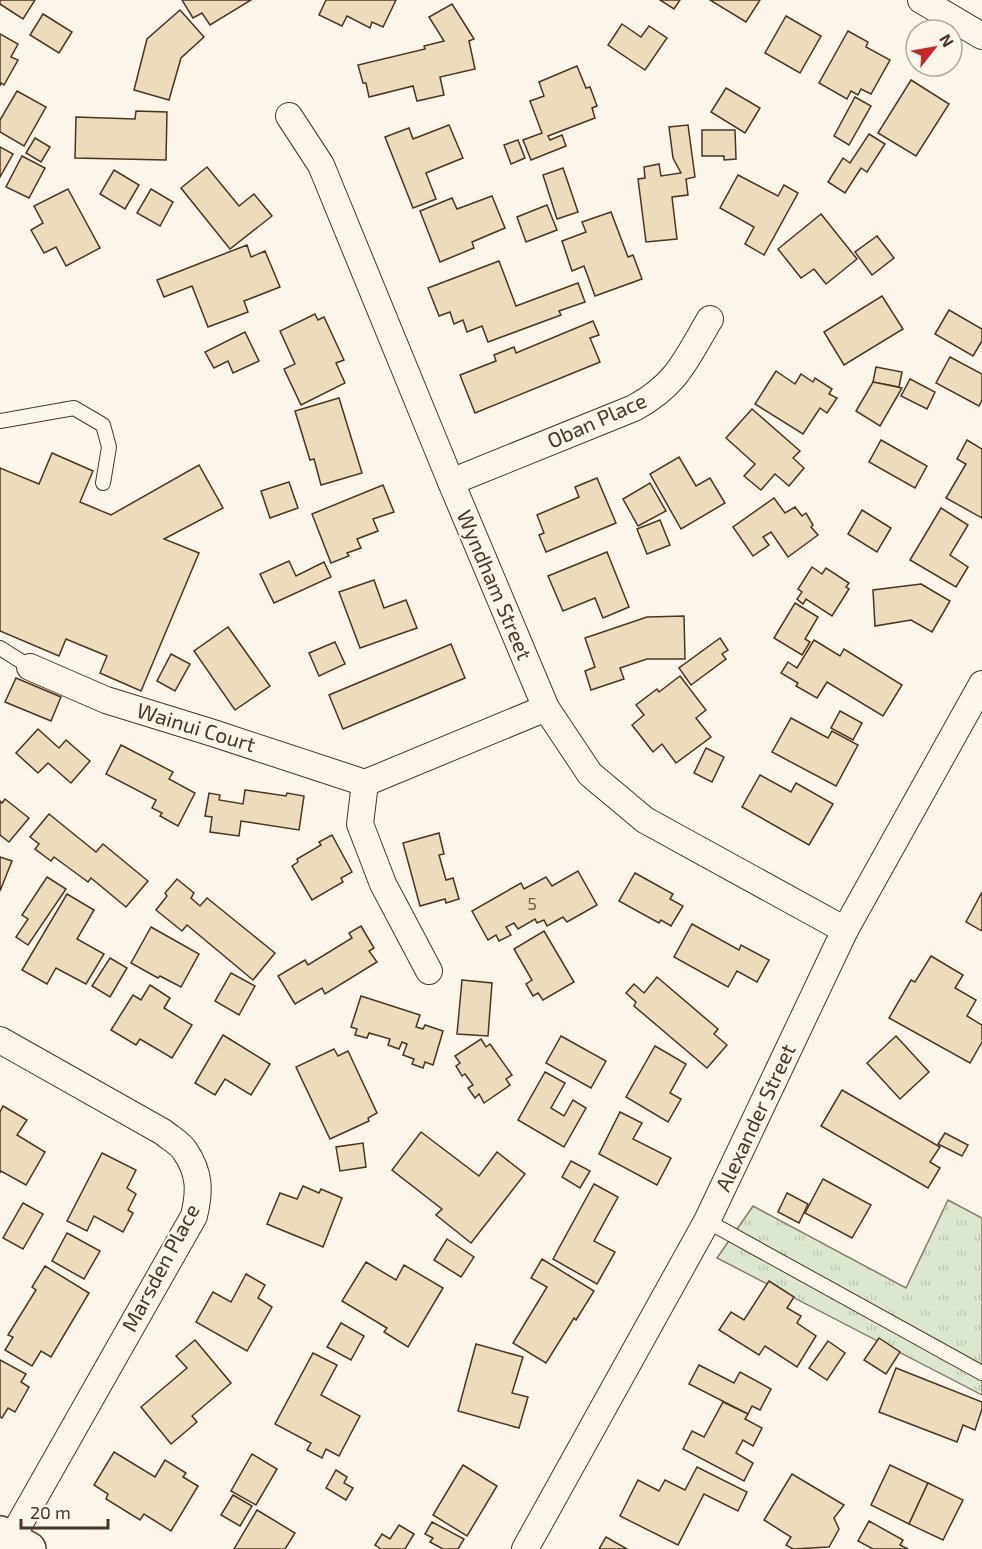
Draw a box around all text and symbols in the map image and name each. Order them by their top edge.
north arrow [904,18,964,78]
text: N [936,30,958,50]
street label: Oban Place [543,387,650,453]
street label: Wyndham Street [453,506,538,663]
street label: Wainui Court [134,697,259,756]
house number: 5 [527,892,537,914]
street label: Alexander Street [710,1040,800,1195]
street label: Marsden Place [116,1199,204,1335]
scale bar [21,1492,108,1530]
text: 20 m [30,1501,71,1523]

